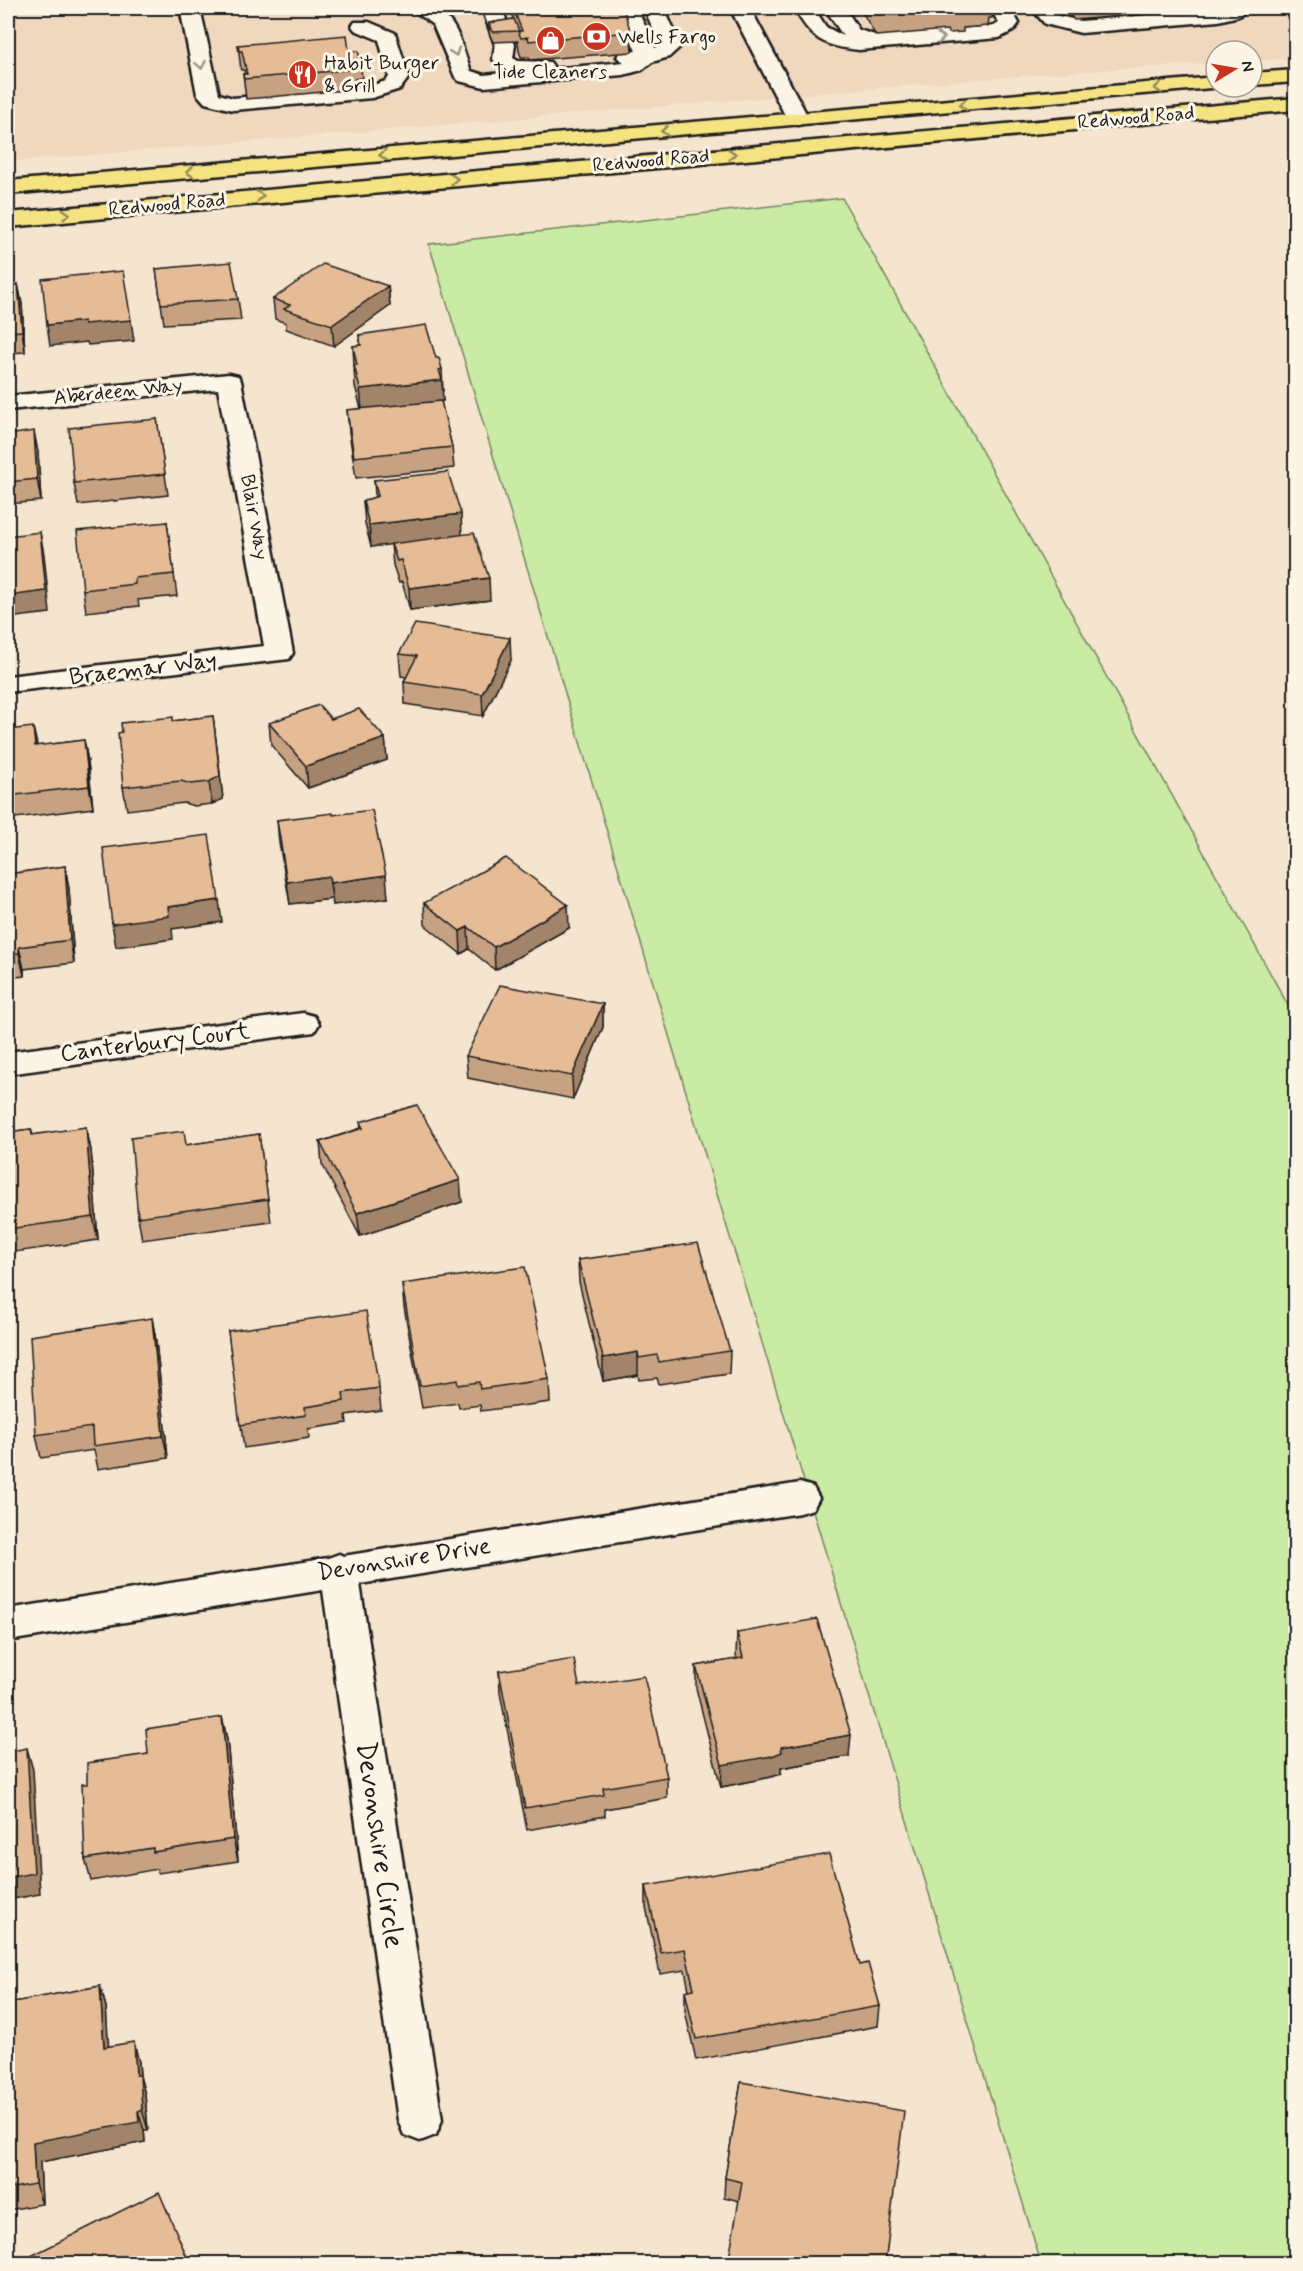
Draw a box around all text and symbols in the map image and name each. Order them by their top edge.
bank icon: Wells Fargo [581,21,613,53]
place label: Wells Fargo [618,24,716,51]
shop icon: Tide Cleaners [534,25,566,57]
one-way arrow [937,32,946,45]
north arrow [1204,39,1264,99]
one-way arrow [447,47,460,57]
place label: Habit Burger & Grill [324,50,439,100]
restaurant icon: Habit Burger & Grill [287,58,319,90]
place label: Tide Cleaners [493,59,607,86]
text: N [1236,59,1259,74]
one-way arrow [194,60,207,70]
one-way arrow [1153,81,1162,94]
one-way arrow [959,98,968,111]
street label: Redwood Road [1076,99,1196,137]
one-way arrow [660,124,669,137]
street label: Redwood Road [591,142,711,180]
one-way arrow [379,148,388,161]
one-way arrow [728,148,737,161]
one-way arrow [185,165,195,178]
one-way arrow [450,173,459,186]
street label: Redwood Road [107,186,227,224]
one-way arrow [255,190,264,203]
one-way arrow [61,208,70,221]
street label: Aberdeen Way [52,372,184,412]
street label: Blair Way [233,472,275,562]
street label: Braemar Way [67,645,219,693]
street label: Canterbury Court [58,1016,252,1070]
street label: Devonshire Drive [315,1531,493,1589]
street label: Devonshire Circle [346,1739,412,1951]

